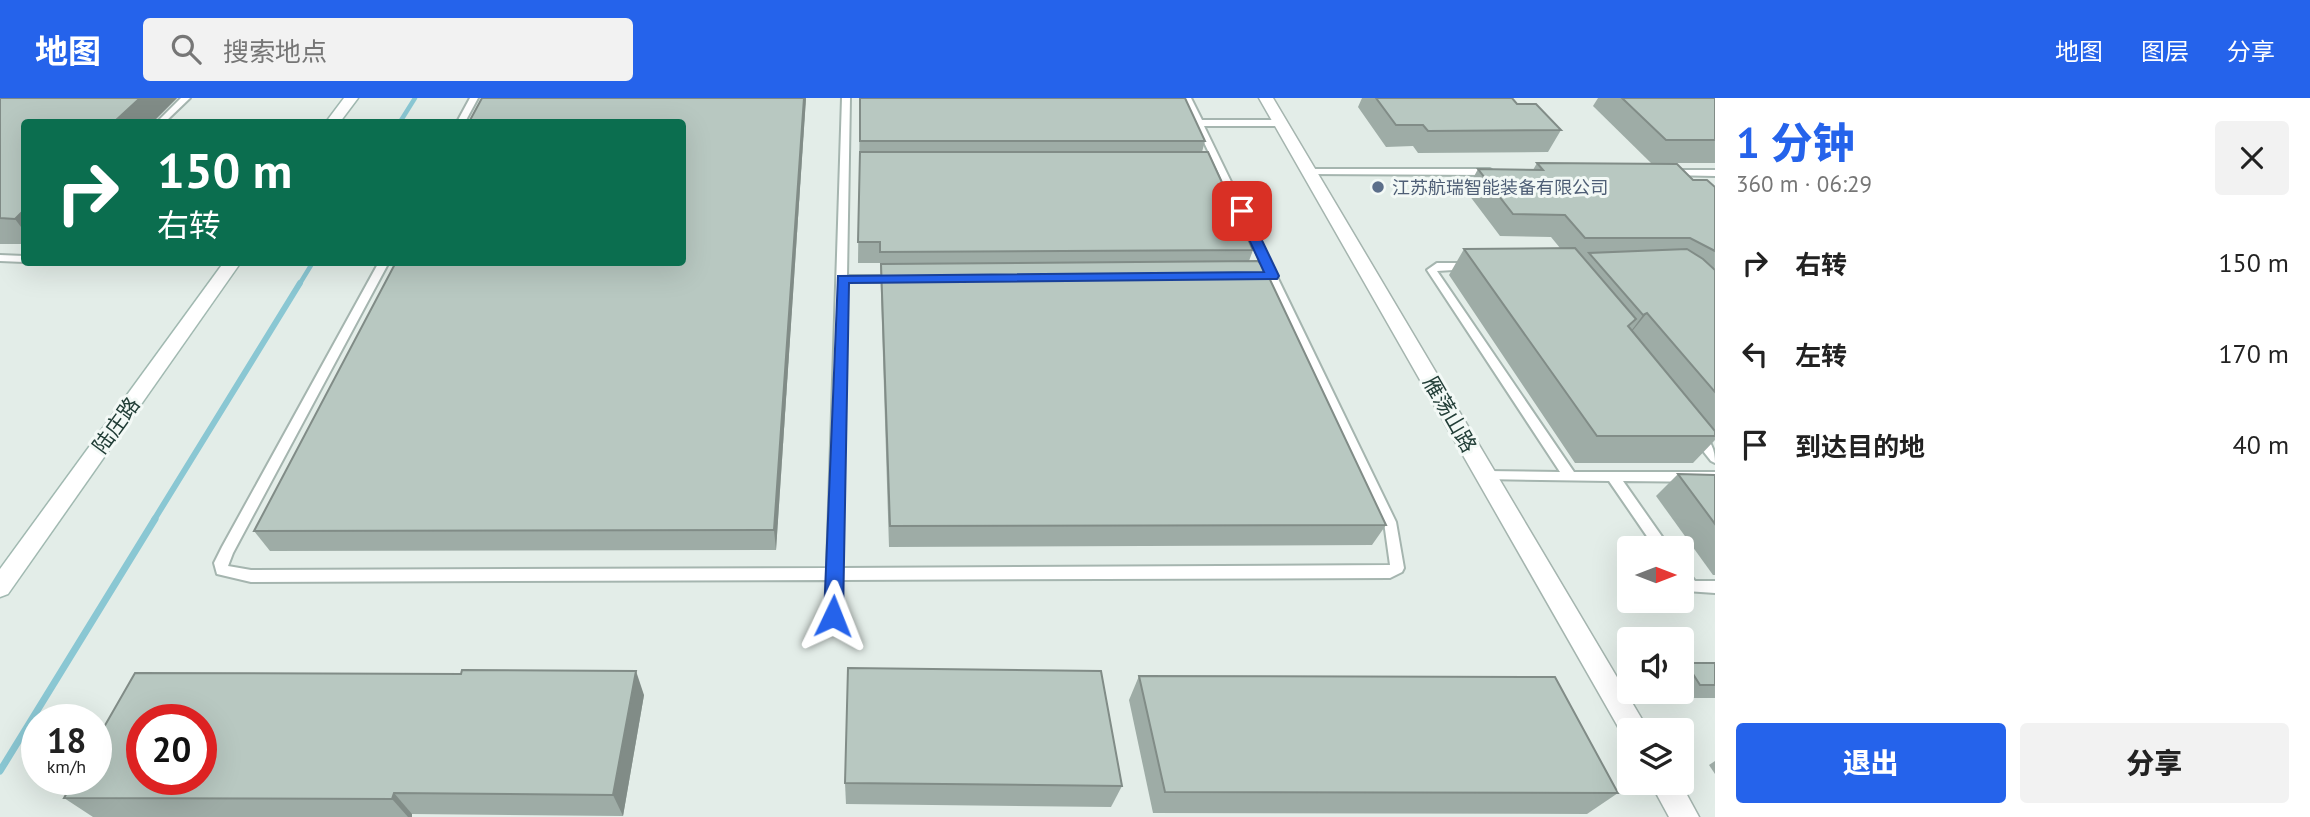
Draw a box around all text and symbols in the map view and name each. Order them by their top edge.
search box [143,18,633,81]
text: 地图 [35,29,101,72]
icon: search [167,30,205,68]
text: 搜索地点 [223,35,327,68]
text: 地图 [2055,36,2103,67]
text: 图层 [2141,36,2189,67]
text: 分享 [2227,36,2275,67]
text: 1 分钟 [1736,115,1854,170]
button: close [2215,121,2289,195]
text: 150 m [157,138,292,202]
icon: right [42,147,133,238]
text: 360 m · 06:29 [1736,169,1872,198]
place label: 江苏航瑞智能装备有限公司 [1392,176,1608,199]
marker: 江苏航瑞智能装备有限公司 [1370,179,1386,195]
pin [1212,181,1272,241]
icon: arrive [1223,192,1261,230]
text: 右转 [157,204,221,246]
icon: right [1736,244,1774,282]
text: 150 m [2218,246,2289,279]
text: 右转 [1795,248,1847,281]
icon: left [1736,335,1774,373]
text: 170 m [2218,337,2289,370]
text: 左转 [1795,339,1847,372]
street label: 雁荡山路 [1417,371,1483,457]
street label: 陆庄路 [87,392,145,458]
icon: arrive [1736,426,1774,464]
text: 40 m [2233,428,2289,461]
text: 到达目的地 [1795,430,1925,463]
north arrow [1617,536,1694,612]
map controls [1617,536,1694,795]
position arrow [796,579,870,653]
button: sound [1617,627,1694,704]
speed limit sign: 20 [126,704,217,795]
text: 18 [47,717,86,763]
button: layers [1617,718,1694,795]
button: 退出 [1736,723,2006,803]
button: 分享 [2020,723,2289,803]
text: km/h [47,755,86,778]

